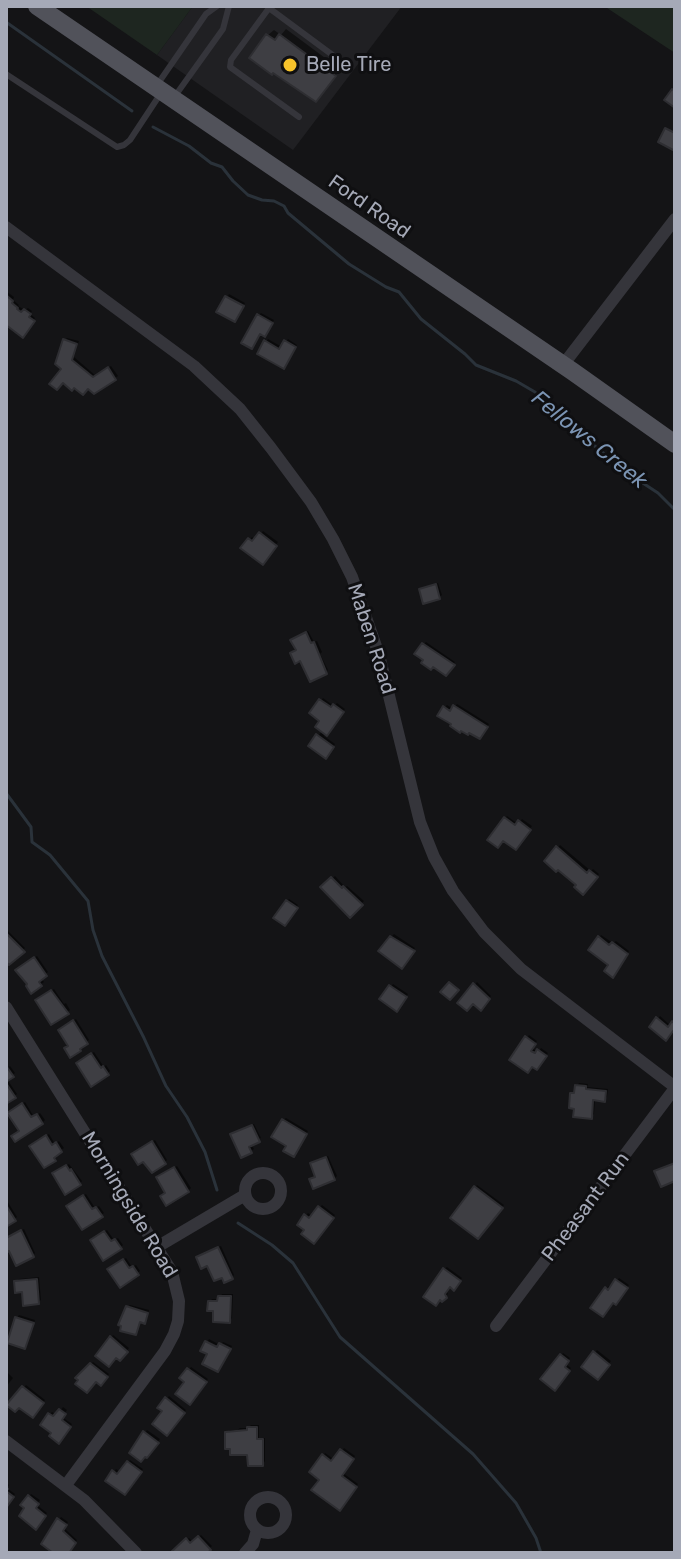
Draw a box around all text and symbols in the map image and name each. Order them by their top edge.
place label: Belle Tire [306,53,391,77]
marker: Belle Tire [281,56,299,74]
street label: Ford Road [323,170,415,244]
water label: Fellows Creek [526,385,652,495]
street label: Maben Road [342,581,400,697]
street label: Morningside Road [76,1127,182,1283]
street label: Pheasant Run [537,1148,635,1266]

